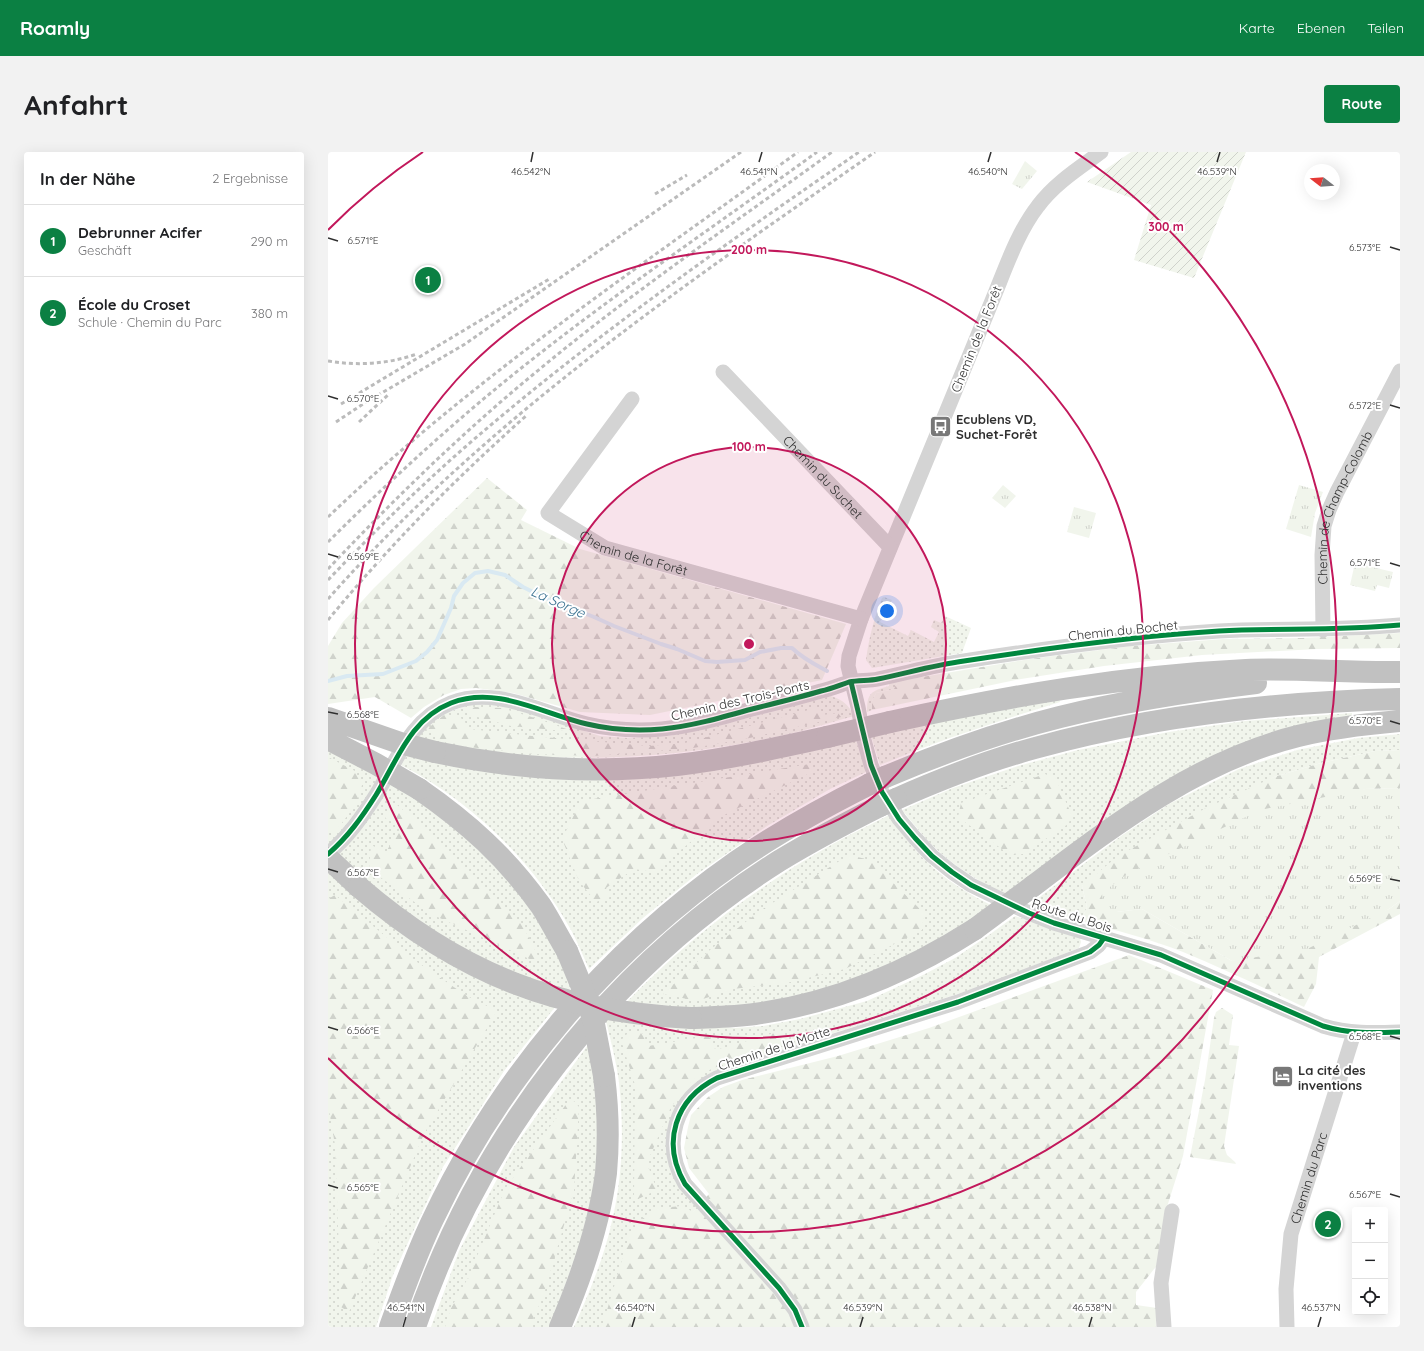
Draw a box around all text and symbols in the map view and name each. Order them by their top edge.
text: Roamly [20,16,90,40]
text: Karte [1239,19,1275,37]
text: Ebenen [1297,19,1345,37]
text: Teilen [1367,19,1404,37]
button: Route [1324,85,1400,123]
text: Anfahrt [24,87,128,122]
north arrow [1304,164,1340,200]
text: 46.542°N [511,165,551,178]
text: 46.541°N [740,165,778,178]
text: 46.540°N [968,165,1008,178]
text: 46.539°N [1197,165,1237,178]
text: In der Nähe [40,168,136,189]
text: 2 Ergebnisse [212,170,288,186]
text: 300 m [1148,219,1184,234]
text: Debrunner Acifer [78,223,202,242]
text: 1 [50,233,56,249]
text: 290 m [250,233,288,249]
text: 6.571°E [348,234,379,247]
text: 6.573°E [1349,241,1381,254]
text: Geschäft [78,242,132,258]
text: 200 m [731,242,767,257]
pin: 1 [415,265,441,295]
street label: Chemin de la Forêt [947,283,1005,395]
text: École du Croset [78,295,191,314]
text: 2 [49,305,57,321]
text: 380 m [251,305,288,321]
text: Schule · Chemin du Parc [78,314,222,330]
text: 6.570°E [347,392,380,405]
text: 6.572°E [1349,399,1381,412]
place label: Ecublens VD, Suchet-Forêt [956,411,1037,442]
bus stop icon: Ecublens VD, Suchet-Forêt [927,413,953,439]
street label: Chemin de Champ-Colomb [1314,428,1376,585]
street label: Chemin du Suchet [780,432,866,522]
text: 100 m [732,439,766,454]
street label: Chemin de la Forêt [577,526,689,579]
text: 6.569°E [347,550,380,563]
text: 6.571°E [1350,556,1381,569]
water label: La Sorge [528,582,589,622]
your location [877,601,897,621]
street label: Chemin du Bochet [1067,616,1179,644]
centre of rings [742,637,756,651]
street label: Chemin des Trois-Ponts [669,676,811,724]
text: 6.568°E [347,708,380,721]
text: 6.570°E [1349,714,1382,727]
text: 6.567°E [347,866,379,879]
text: 6.569°E [1349,872,1382,885]
street label: Route du Bois [1030,895,1114,935]
street label: Chemin de la Motte [716,1022,832,1074]
text: 6.566°E [347,1024,380,1037]
text: 6.568°E [1349,1030,1382,1043]
place label: La cité des inventions [1298,1062,1366,1093]
hotel icon: La cité des inventions [1270,1064,1296,1090]
street label: Chemin du Parc [1287,1130,1331,1226]
text: 6.565°E [347,1181,380,1194]
text: 6.567°E [1349,1188,1381,1201]
map controls [1352,1207,1388,1315]
button: + [1352,1207,1388,1243]
pin: 2 [1315,1209,1341,1239]
button: − [1352,1243,1388,1279]
button: locate [1352,1279,1388,1315]
text: 46.541°N [387,1301,425,1314]
text: 46.540°N [615,1301,655,1314]
text: 46.539°N [843,1301,883,1314]
text: 46.538°N [1072,1301,1112,1314]
text: 46.537°N [1302,1301,1340,1314]

